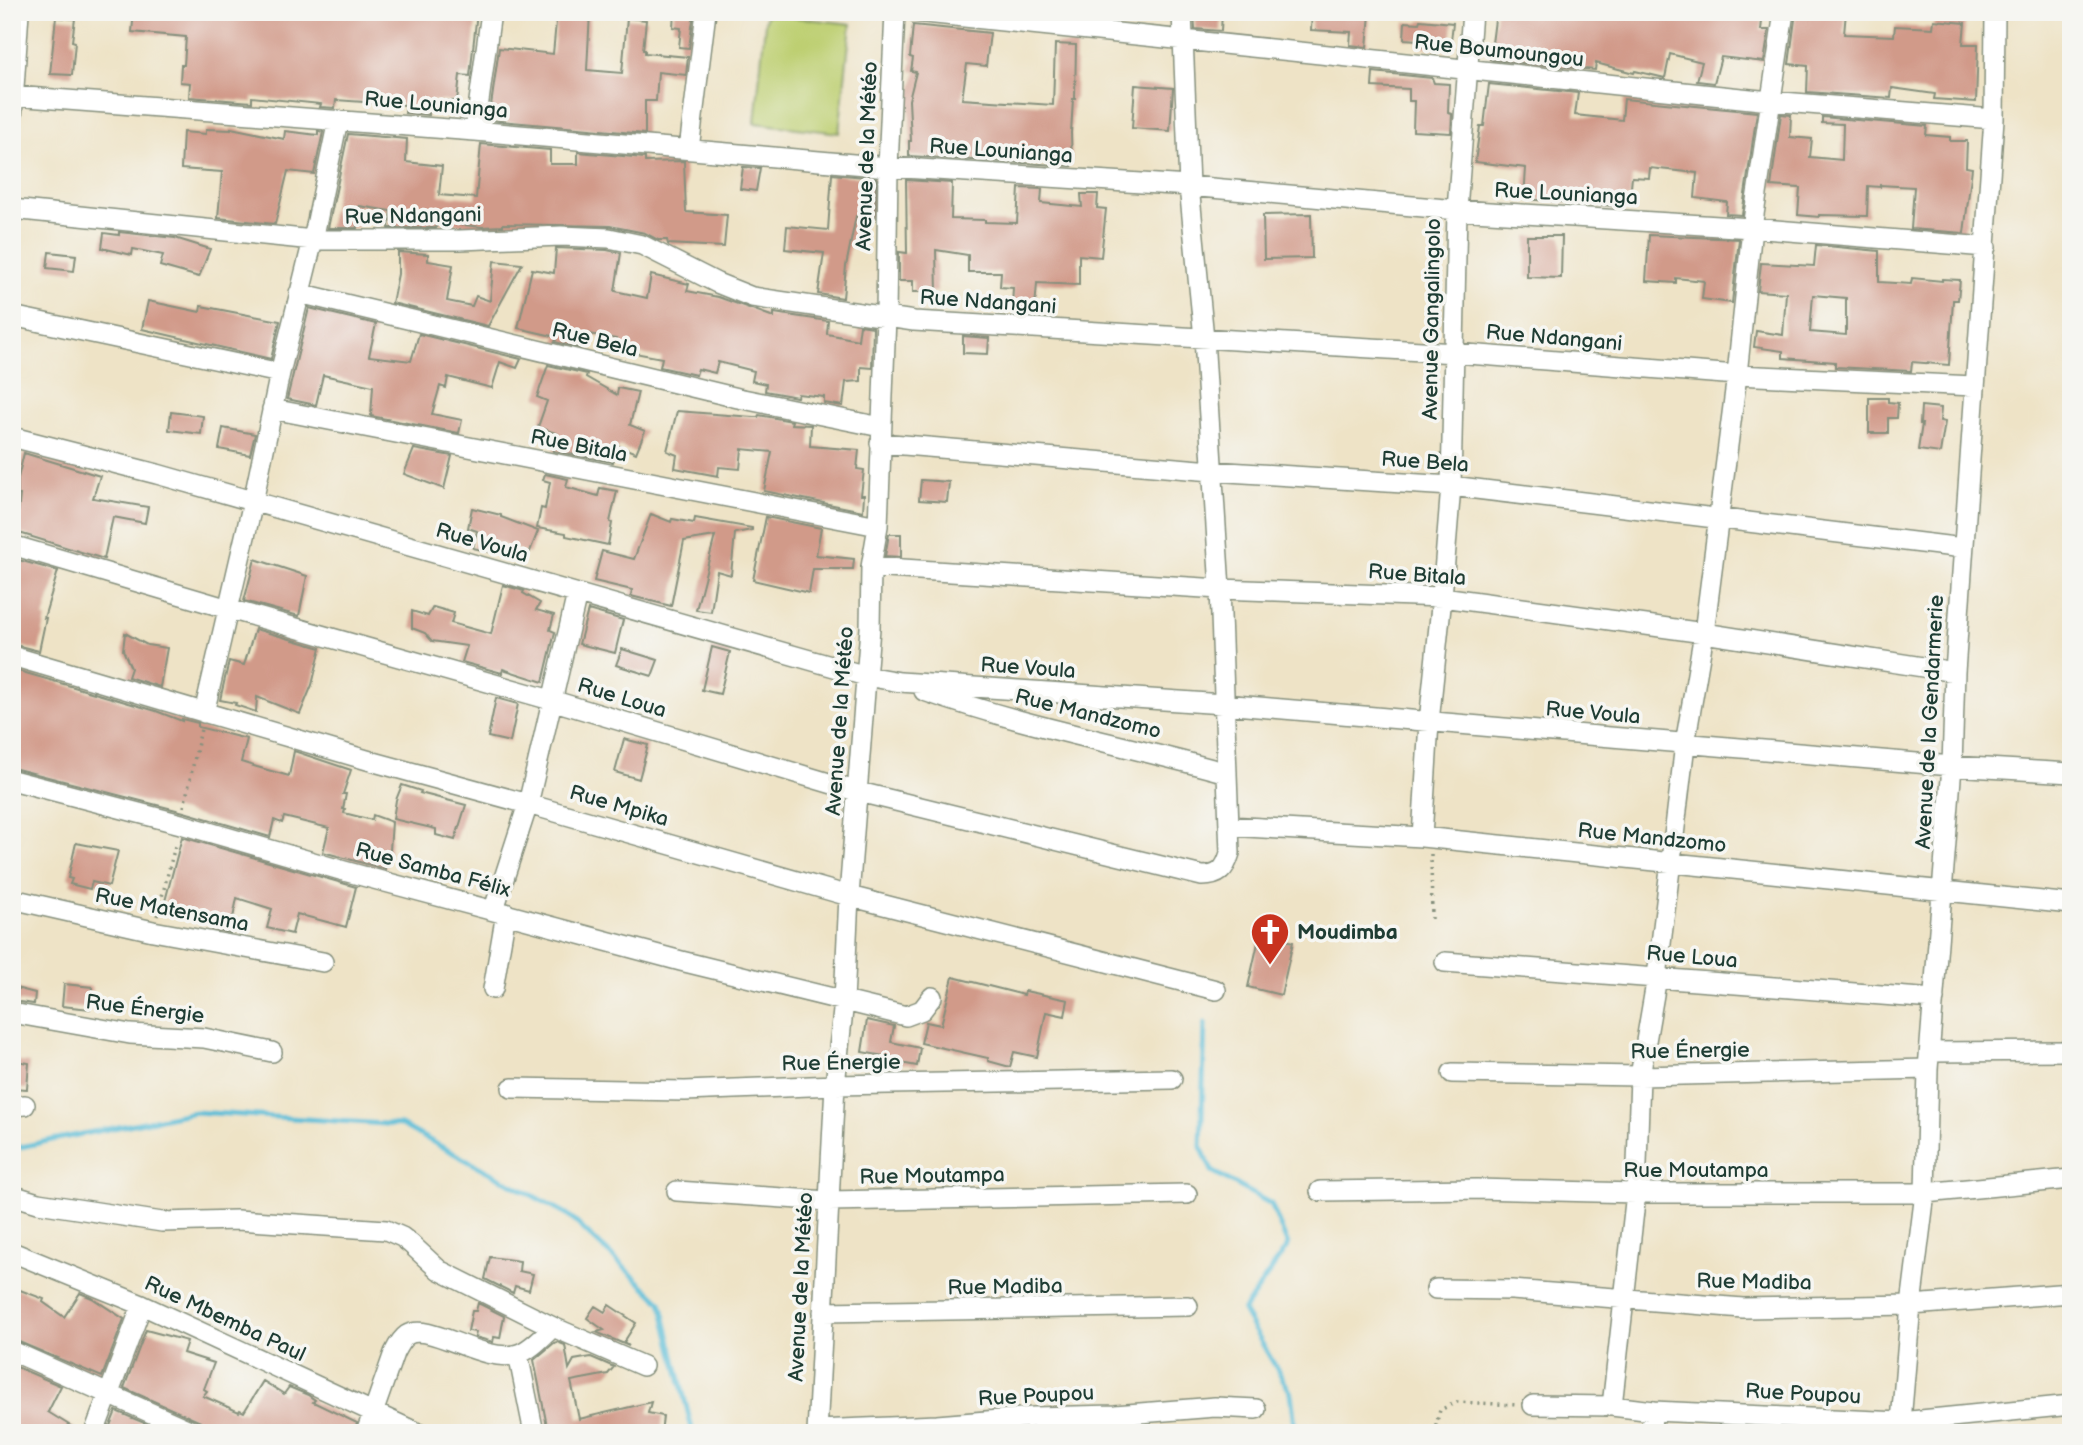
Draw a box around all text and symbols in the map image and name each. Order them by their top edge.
street label: Rue Boumoungou [1413,30,1585,72]
street label: Avenue de la Météo [851,61,883,251]
street label: Rue Lounianga [363,86,509,124]
street label: Rue Lounianga [928,134,1074,168]
street label: Rue Lounianga [1493,178,1639,210]
street label: Rue Ndangani [344,202,482,230]
street label: Avenue Gangalingolo [1418,218,1446,420]
street label: Rue Ndangani [919,285,1057,319]
street label: Rue Bela [549,317,641,363]
street label: Rue Ndangani [1485,320,1623,356]
street label: Rue Bitala [528,424,630,468]
street label: Rue Bela [1380,446,1470,478]
street label: Rue Voula [433,518,531,568]
street label: Rue Bitala [1367,559,1467,591]
street label: Avenue de la Gendarmerie [1911,594,1949,850]
street label: Avenue de la Météo [821,626,859,816]
street label: Rue Voula [980,652,1076,684]
street label: Rue Loua [575,673,669,723]
street label: Rue Mandzomo [1012,684,1164,744]
street label: Rue Voula [1544,696,1642,730]
street label: Rue Mpika [567,780,671,832]
street label: Rue Mandzomo [1576,818,1728,858]
street label: Rue Samba Félix [353,837,514,903]
street label: Rue Matensama [93,883,251,937]
church icon: Moudimba [1249,911,1291,966]
place label: Moudimba [1297,920,1398,945]
street label: Rue Loua [1645,941,1739,973]
street label: Rue Énergie [84,989,206,1029]
street label: Rue Énergie [1630,1037,1750,1065]
street label: Rue Énergie [781,1049,901,1077]
street label: Rue Moutampa [1623,1158,1769,1183]
street label: Rue Moutampa [859,1162,1005,1190]
street label: Avenue de la Météo [784,1192,818,1382]
street label: Rue Madiba [1696,1268,1812,1296]
street label: Rue Mbemba Paul [141,1271,309,1367]
street label: Rue Madiba [947,1273,1063,1301]
street label: Rue Poupou [1744,1378,1862,1410]
street label: Rue Poupou [977,1380,1095,1412]

